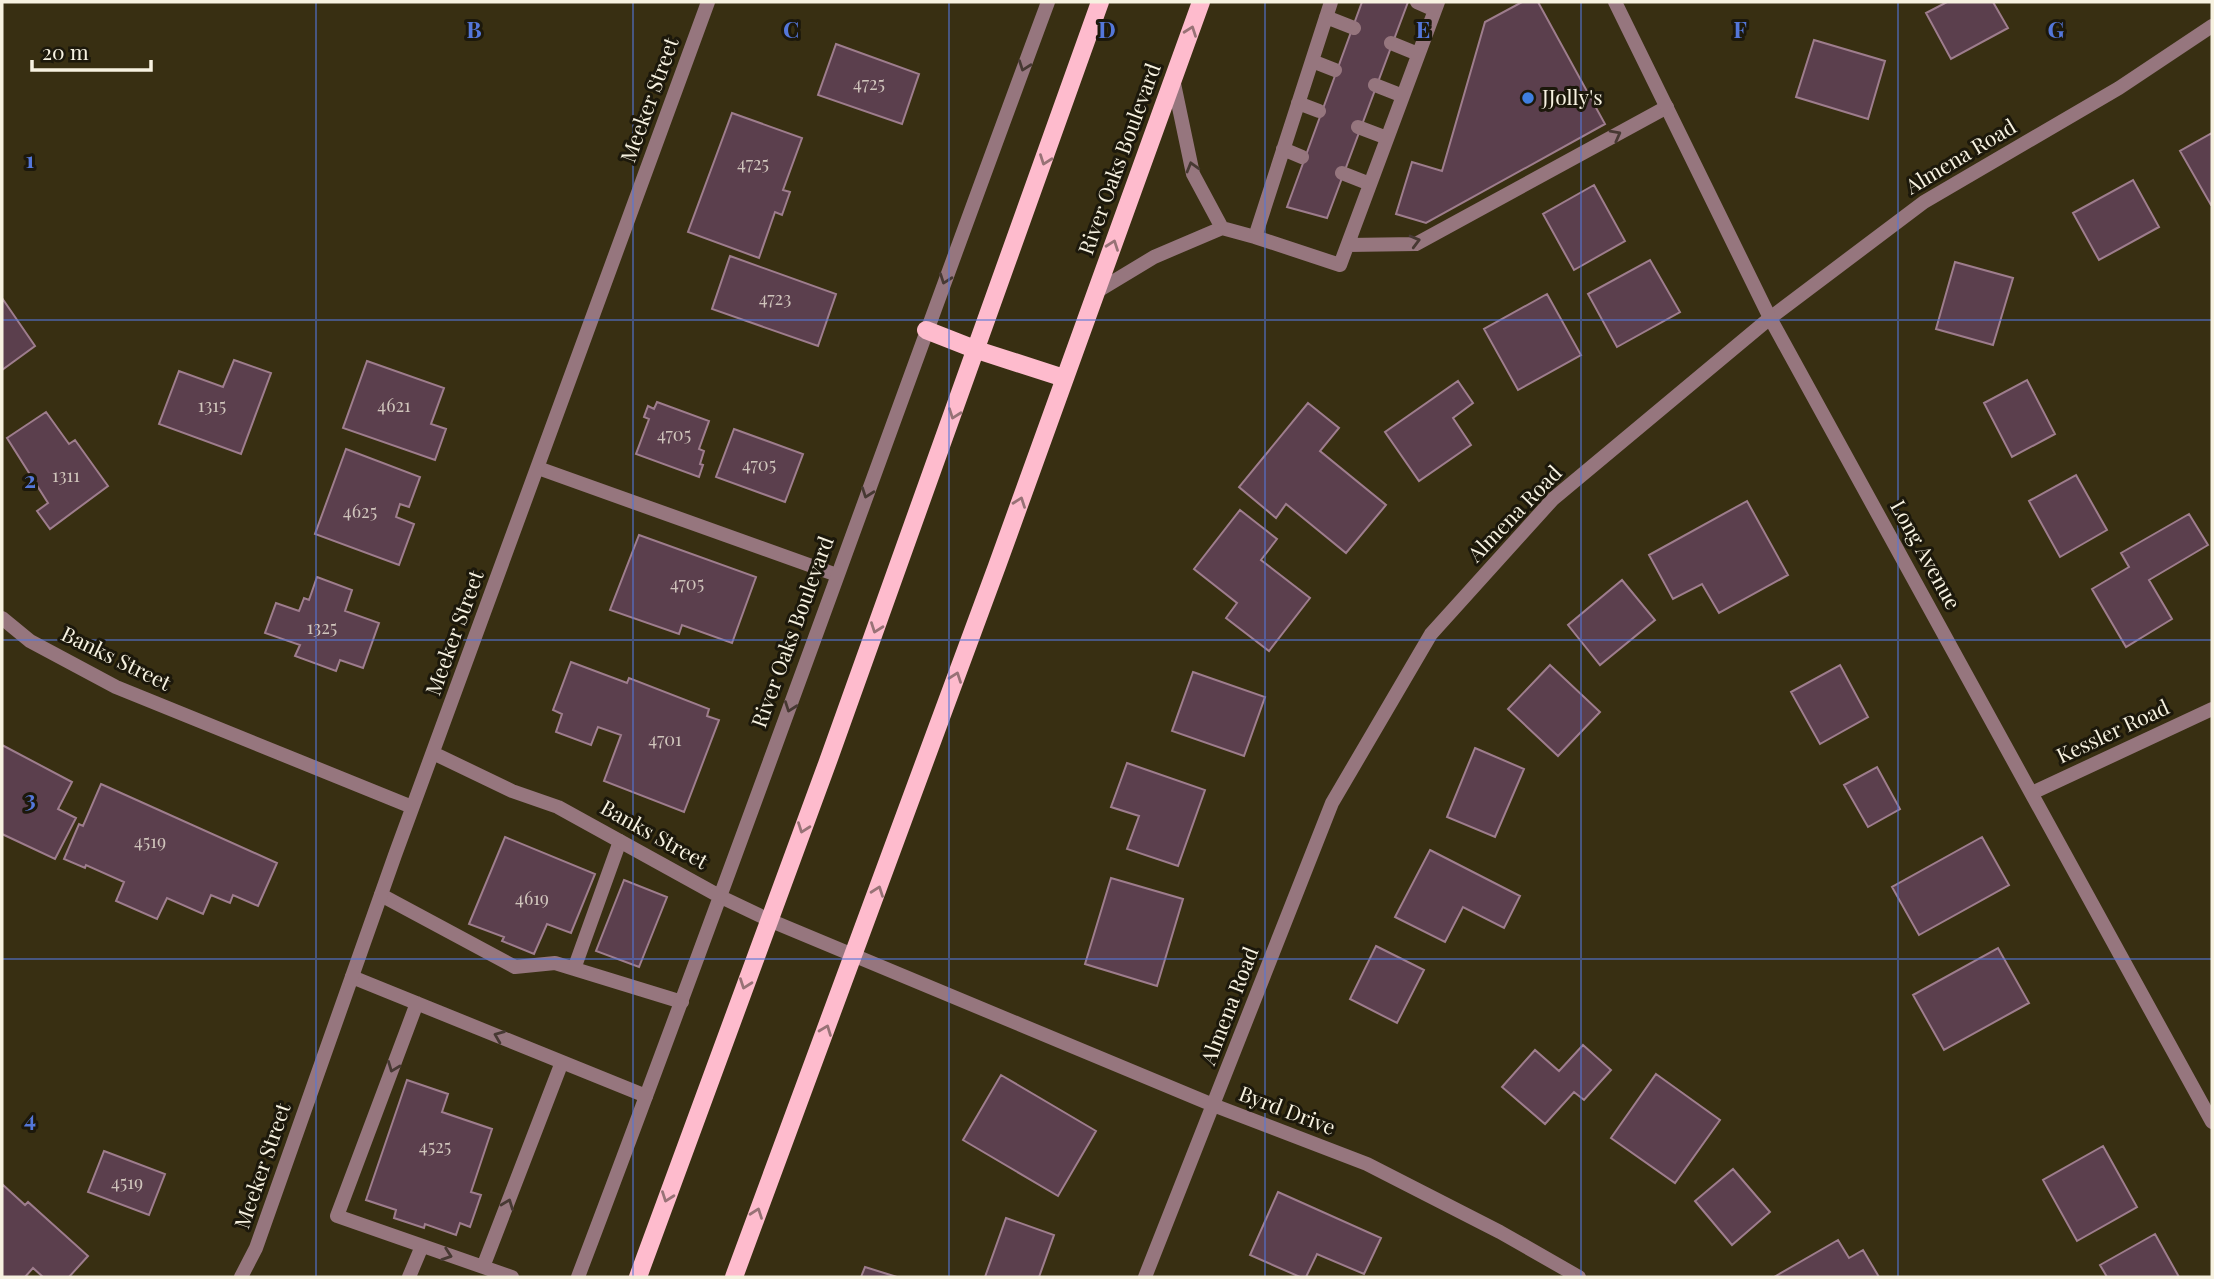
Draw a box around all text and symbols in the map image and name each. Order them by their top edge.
text: B [466,13,482,44]
text: C [783,13,799,44]
text: D [1098,13,1116,44]
text: E [1416,13,1430,44]
text: F [1733,13,1747,44]
text: G [2048,13,2065,44]
one-way arrow [1182,26,1196,38]
scale bar [32,28,150,72]
street label: Meeker Street [613,32,684,166]
text: 20 m [42,37,89,65]
one-way arrow [1019,59,1033,71]
street label: River Oaks Boulevard [1070,59,1166,258]
house number: 4725 [853,71,885,95]
place label: JJolly's [1541,82,1603,110]
marker: JJolly's [1520,90,1536,106]
street label: Almena Road [1899,111,2020,200]
one-way arrow [1608,130,1621,143]
text: 1 [26,143,35,174]
house number: 4725 [737,151,769,175]
one-way arrow [1039,154,1053,166]
one-way arrow [1186,162,1201,174]
one-way arrow [1409,235,1421,249]
one-way arrow [1104,240,1118,252]
one-way arrow [939,272,953,285]
house number: 4723 [759,286,791,310]
house number: 1315 [198,393,226,417]
house number: 4621 [377,393,411,417]
one-way arrow [948,408,962,420]
house number: 4705 [657,422,691,446]
house number: 4705 [742,452,776,476]
street label: Almena Road [1460,458,1567,568]
text: 2 [24,463,36,494]
house number: 1311 [52,463,80,487]
one-way arrow [861,486,875,498]
street label: Long Avenue [1885,494,1968,614]
one-way arrow [1012,496,1026,508]
house number: 4625 [343,499,377,523]
street label: River Oaks Boulevard [743,532,839,731]
street label: Meeker Street [418,565,489,699]
house number: 4705 [670,571,704,595]
house number: 1325 [307,615,337,639]
street label: Banks Street [57,619,177,696]
one-way arrow [870,622,884,634]
one-way arrow [948,672,962,684]
street label: Kessler Road [2051,692,2173,769]
one-way arrow [784,700,798,712]
house number: 4701 [648,727,682,751]
text: 3 [24,782,36,813]
street label: Banks Street [596,792,714,875]
one-way arrow [797,821,811,834]
house number: 4519 [134,829,166,853]
house number: 4619 [515,886,549,910]
one-way arrow [869,886,883,898]
street label: Almena Road [1192,942,1263,1069]
one-way arrow [740,977,754,989]
one-way arrow [817,1025,831,1037]
one-way arrow [493,1031,505,1045]
one-way arrow [388,1060,402,1072]
street label: Byrd Drive [1235,1078,1340,1140]
street label: Meeker Street [227,1098,296,1232]
text: 4 [24,1102,36,1133]
house number: 4525 [419,1134,451,1158]
house number: 4519 [111,1170,143,1194]
one-way arrow [661,1191,675,1203]
one-way arrow [499,1198,513,1210]
one-way arrow [749,1208,763,1220]
one-way arrow [441,1247,453,1261]

